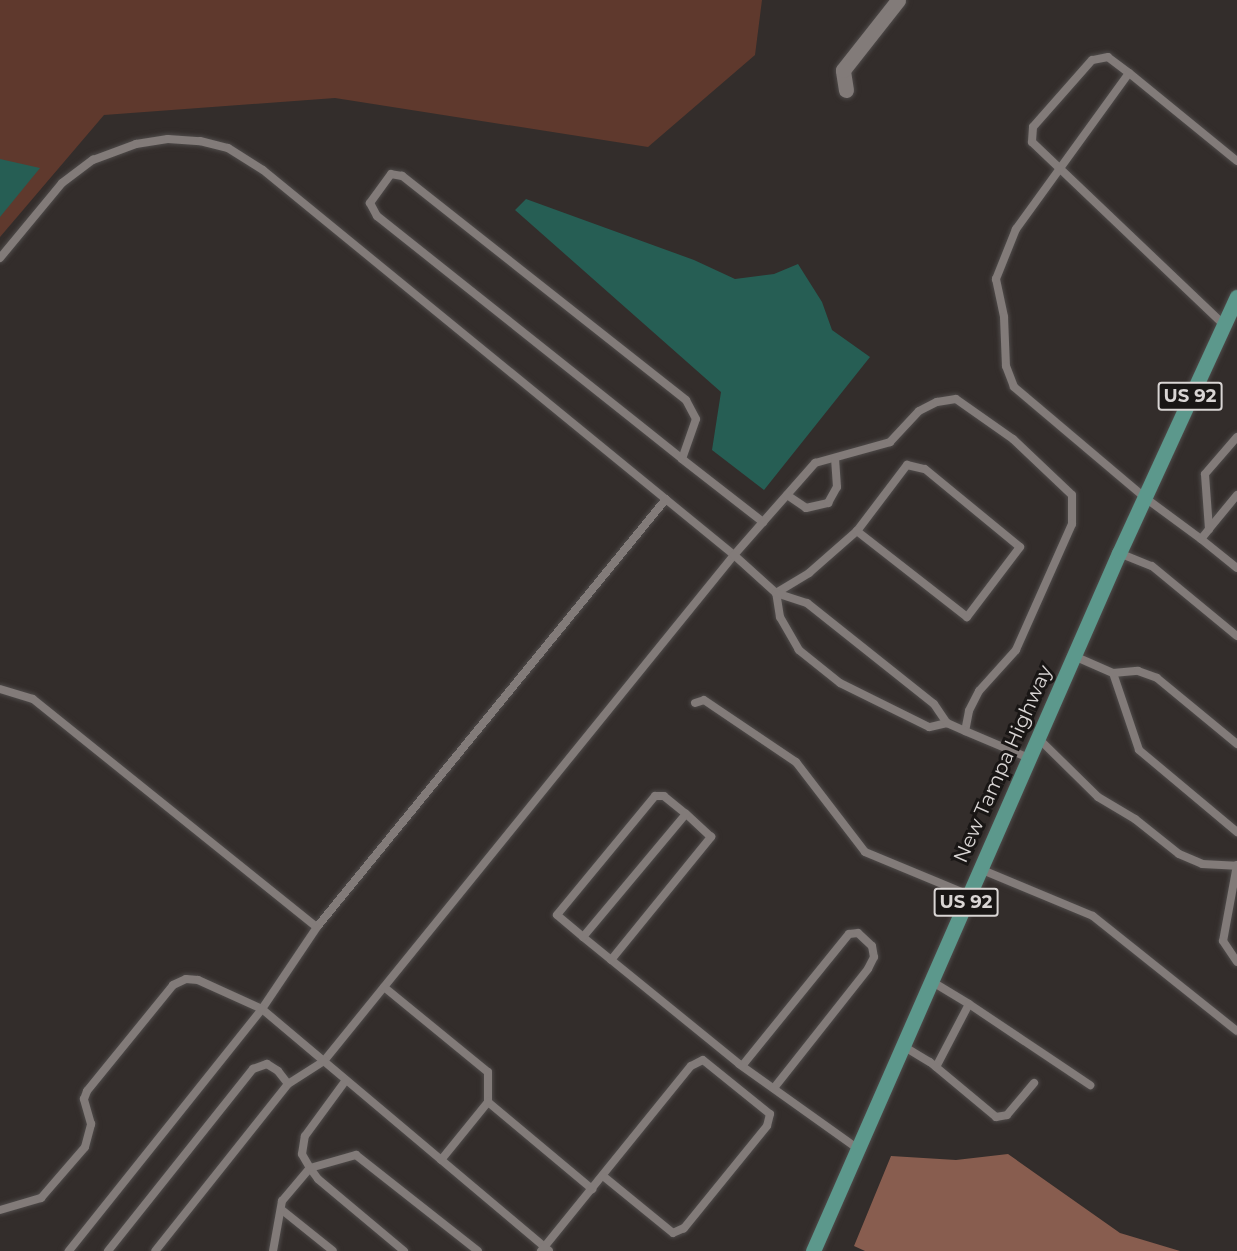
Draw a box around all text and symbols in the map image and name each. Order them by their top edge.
road number: US 92 [1157,381,1223,411]
street label: New Tampa Highway [949,662,1057,866]
road number: US 92 [933,887,999,917]

